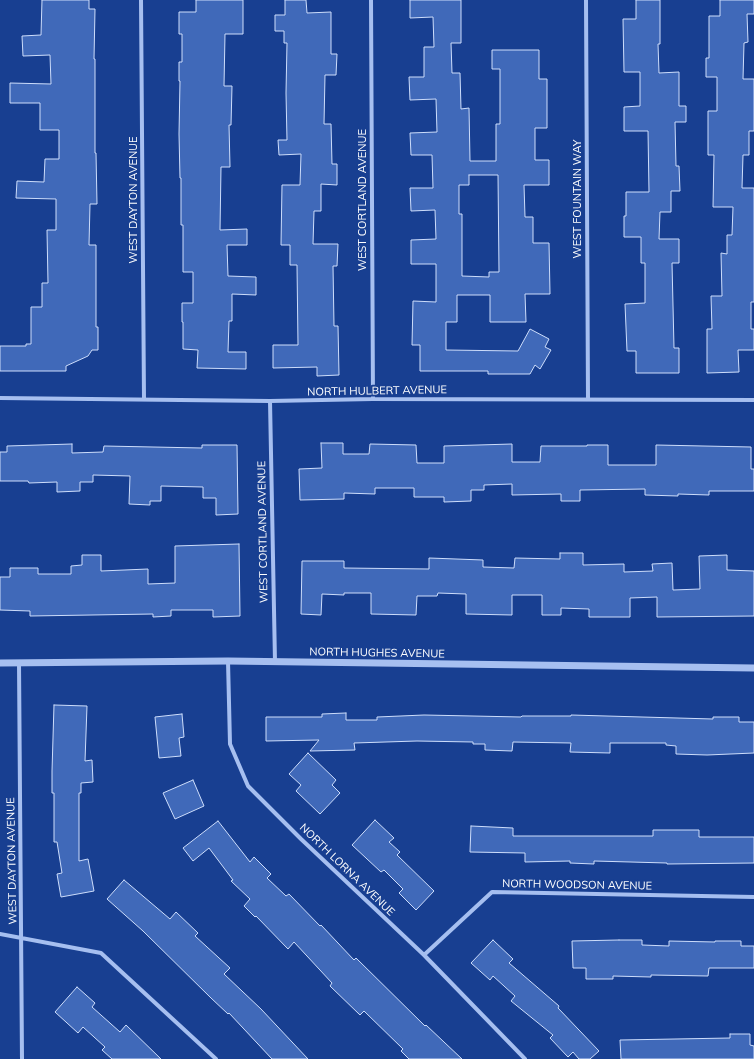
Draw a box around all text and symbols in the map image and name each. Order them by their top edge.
street label: WEST CORTLAND AVENUE [356,129,370,271]
street label: WEST DAYTON AVENUE [127,136,141,264]
street label: WEST FOUNTAIN WAY [571,139,585,259]
street label: NORTH HULBERT AVENUE [307,383,447,399]
street label: WEST CORTLAND AVENUE [255,461,271,603]
street label: NORTH HUGHES AVENUE [309,645,445,661]
street label: WEST DAYTON AVENUE [4,797,20,925]
street label: NORTH LORNA AVENUE [297,821,397,919]
street label: NORTH WOODSON AVENUE [502,877,652,893]

